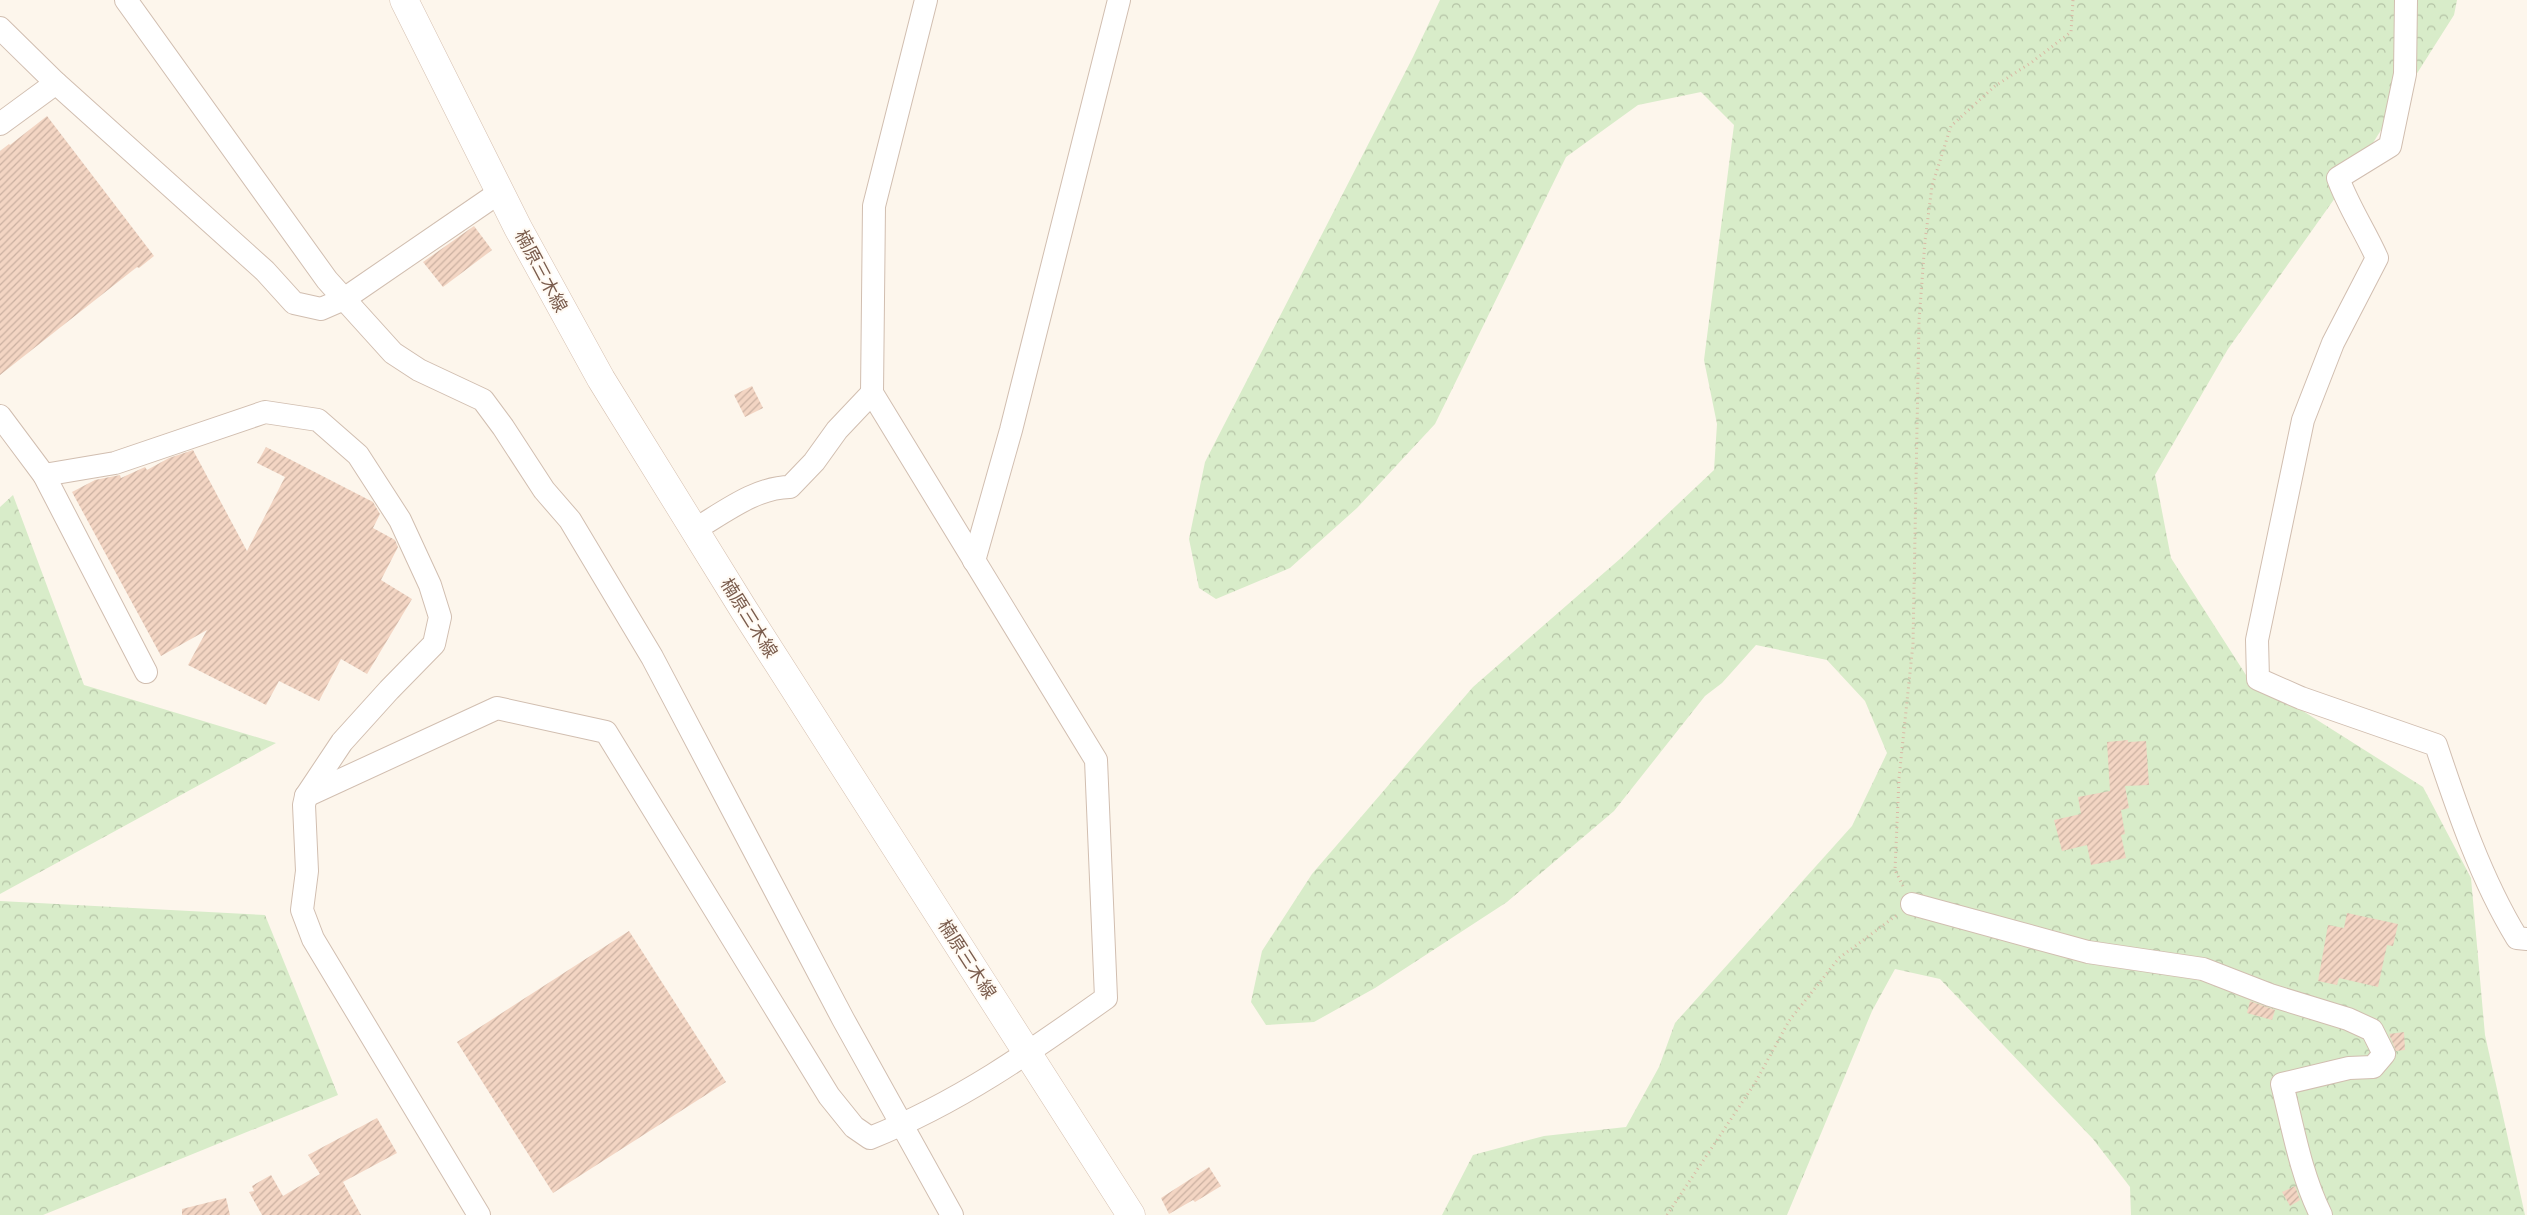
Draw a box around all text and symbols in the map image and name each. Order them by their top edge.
street label: 楠原三木線 [510,226,572,316]
street label: 楠原三木線 [716,574,782,662]
street label: 楠原三木線 [933,915,1001,1003]

